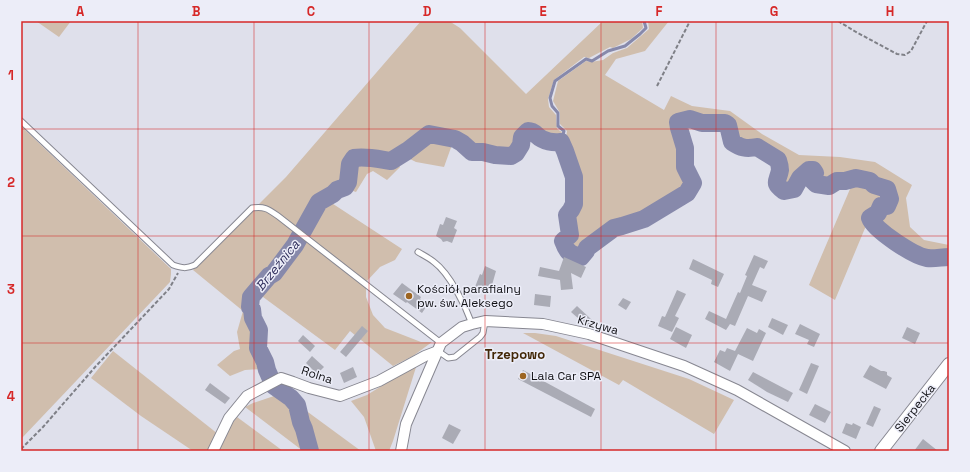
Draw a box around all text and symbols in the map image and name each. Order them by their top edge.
text: A [76,3,85,20]
text: B [192,3,201,20]
text: C [307,3,315,20]
text: D [423,3,432,20]
text: E [539,3,547,20]
text: F [656,3,663,20]
text: G [770,3,778,20]
text: H [886,3,894,20]
text: 1 [8,67,14,84]
text: 2 [7,174,15,191]
water label: Brzeźnica [252,236,303,294]
text: 3 [7,281,15,298]
place label: Kościół parafialny pw. św. Aleksego [417,281,521,311]
marker: Kościół parafialny pw. św. Aleksego [404,291,414,301]
street label: Krzywa [576,312,620,338]
district label: Trzepowo [485,346,545,363]
street label: Rolna [299,362,335,388]
place label: Lala Car SPA [531,368,601,384]
marker: Lala Car SPA [518,371,528,381]
street label: Sierpecka [891,380,939,435]
text: 4 [7,388,15,405]

